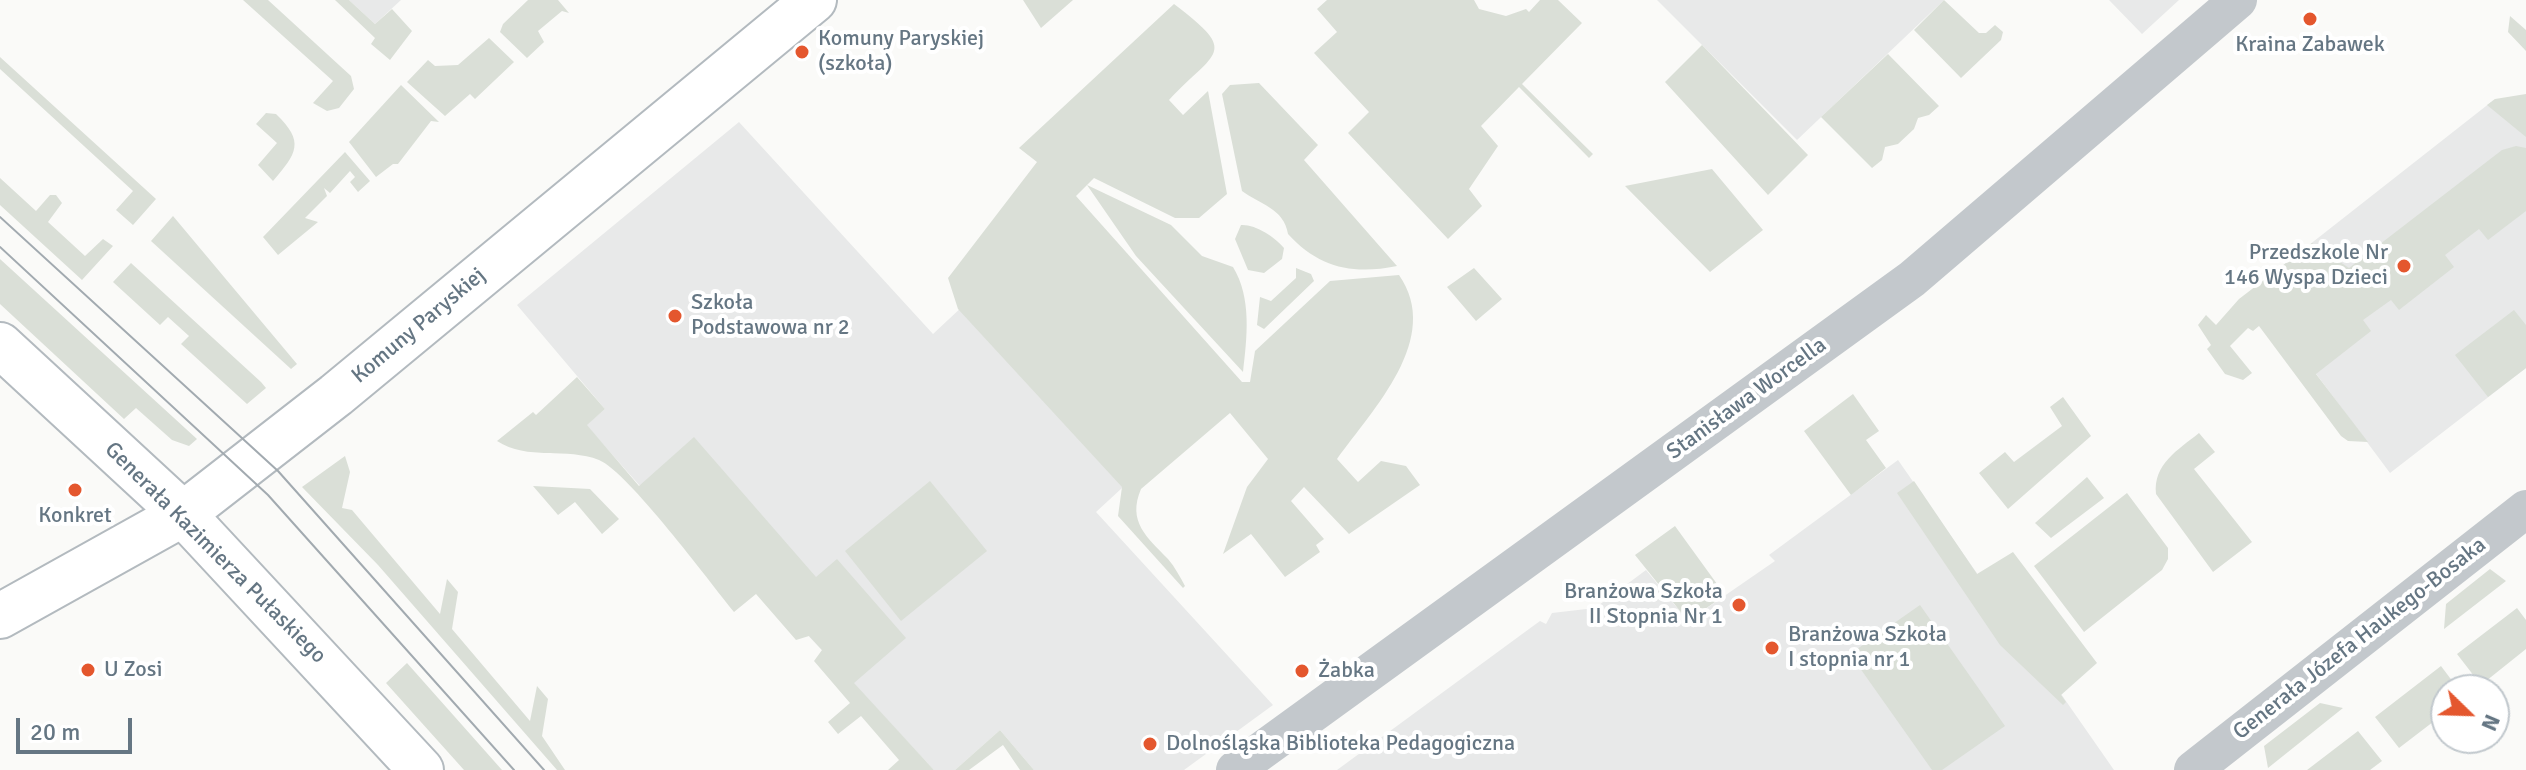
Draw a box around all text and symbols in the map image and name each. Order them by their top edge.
marker: Kraina Zabawek [2301,10,2319,28]
place label: Komuny Paryskiej (szkoła) [818,26,984,78]
place label: Kraina Zabawek [2235,32,2385,58]
marker: Komuny Paryskiej (szkoła) [793,43,811,61]
place label: Przedszkole Nr 146 Wyspa Dzieci [2224,240,2388,292]
marker: Przedszkole Nr 146 Wyspa Dzieci [2395,257,2413,275]
street label: Komuny Paryskiej [347,262,491,390]
place label: Szkoła Podstawowa nr 2 [691,290,850,342]
marker: Szkoła Podstawowa nr 2 [666,307,684,325]
street label: Stanisława Worcella [1662,332,1832,466]
street label: Generała Kazimierza Pułaskiego [99,437,331,669]
marker: Konkret [66,481,84,499]
place label: Konkret [38,503,112,529]
street label: Generała Józefa Haukego-Bosaka [2228,532,2492,746]
place label: Branżowa Szkoła II Stopnia Nr 1 [1564,579,1723,630]
marker: Branżowa Szkoła II Stopnia Nr 1 [1730,596,1748,614]
place label: Branżowa Szkoła I stopnia nr 1 [1788,622,1947,674]
marker: Branżowa Szkoła I stopnia nr 1 [1763,639,1781,657]
place label: U Zosi [104,657,162,683]
place label: Żabka [1318,658,1375,684]
marker: U Zosi [79,661,97,679]
marker: Żabka [1293,662,1311,680]
north arrow [2430,674,2510,754]
scale bar [20,702,136,752]
text: N [2475,710,2506,735]
text: 20 m [30,717,80,747]
place label: Dolnośląska Biblioteka Pedagogiczna [1166,731,1515,757]
marker: Dolnośląska Biblioteka Pedagogiczna [1141,735,1159,753]

